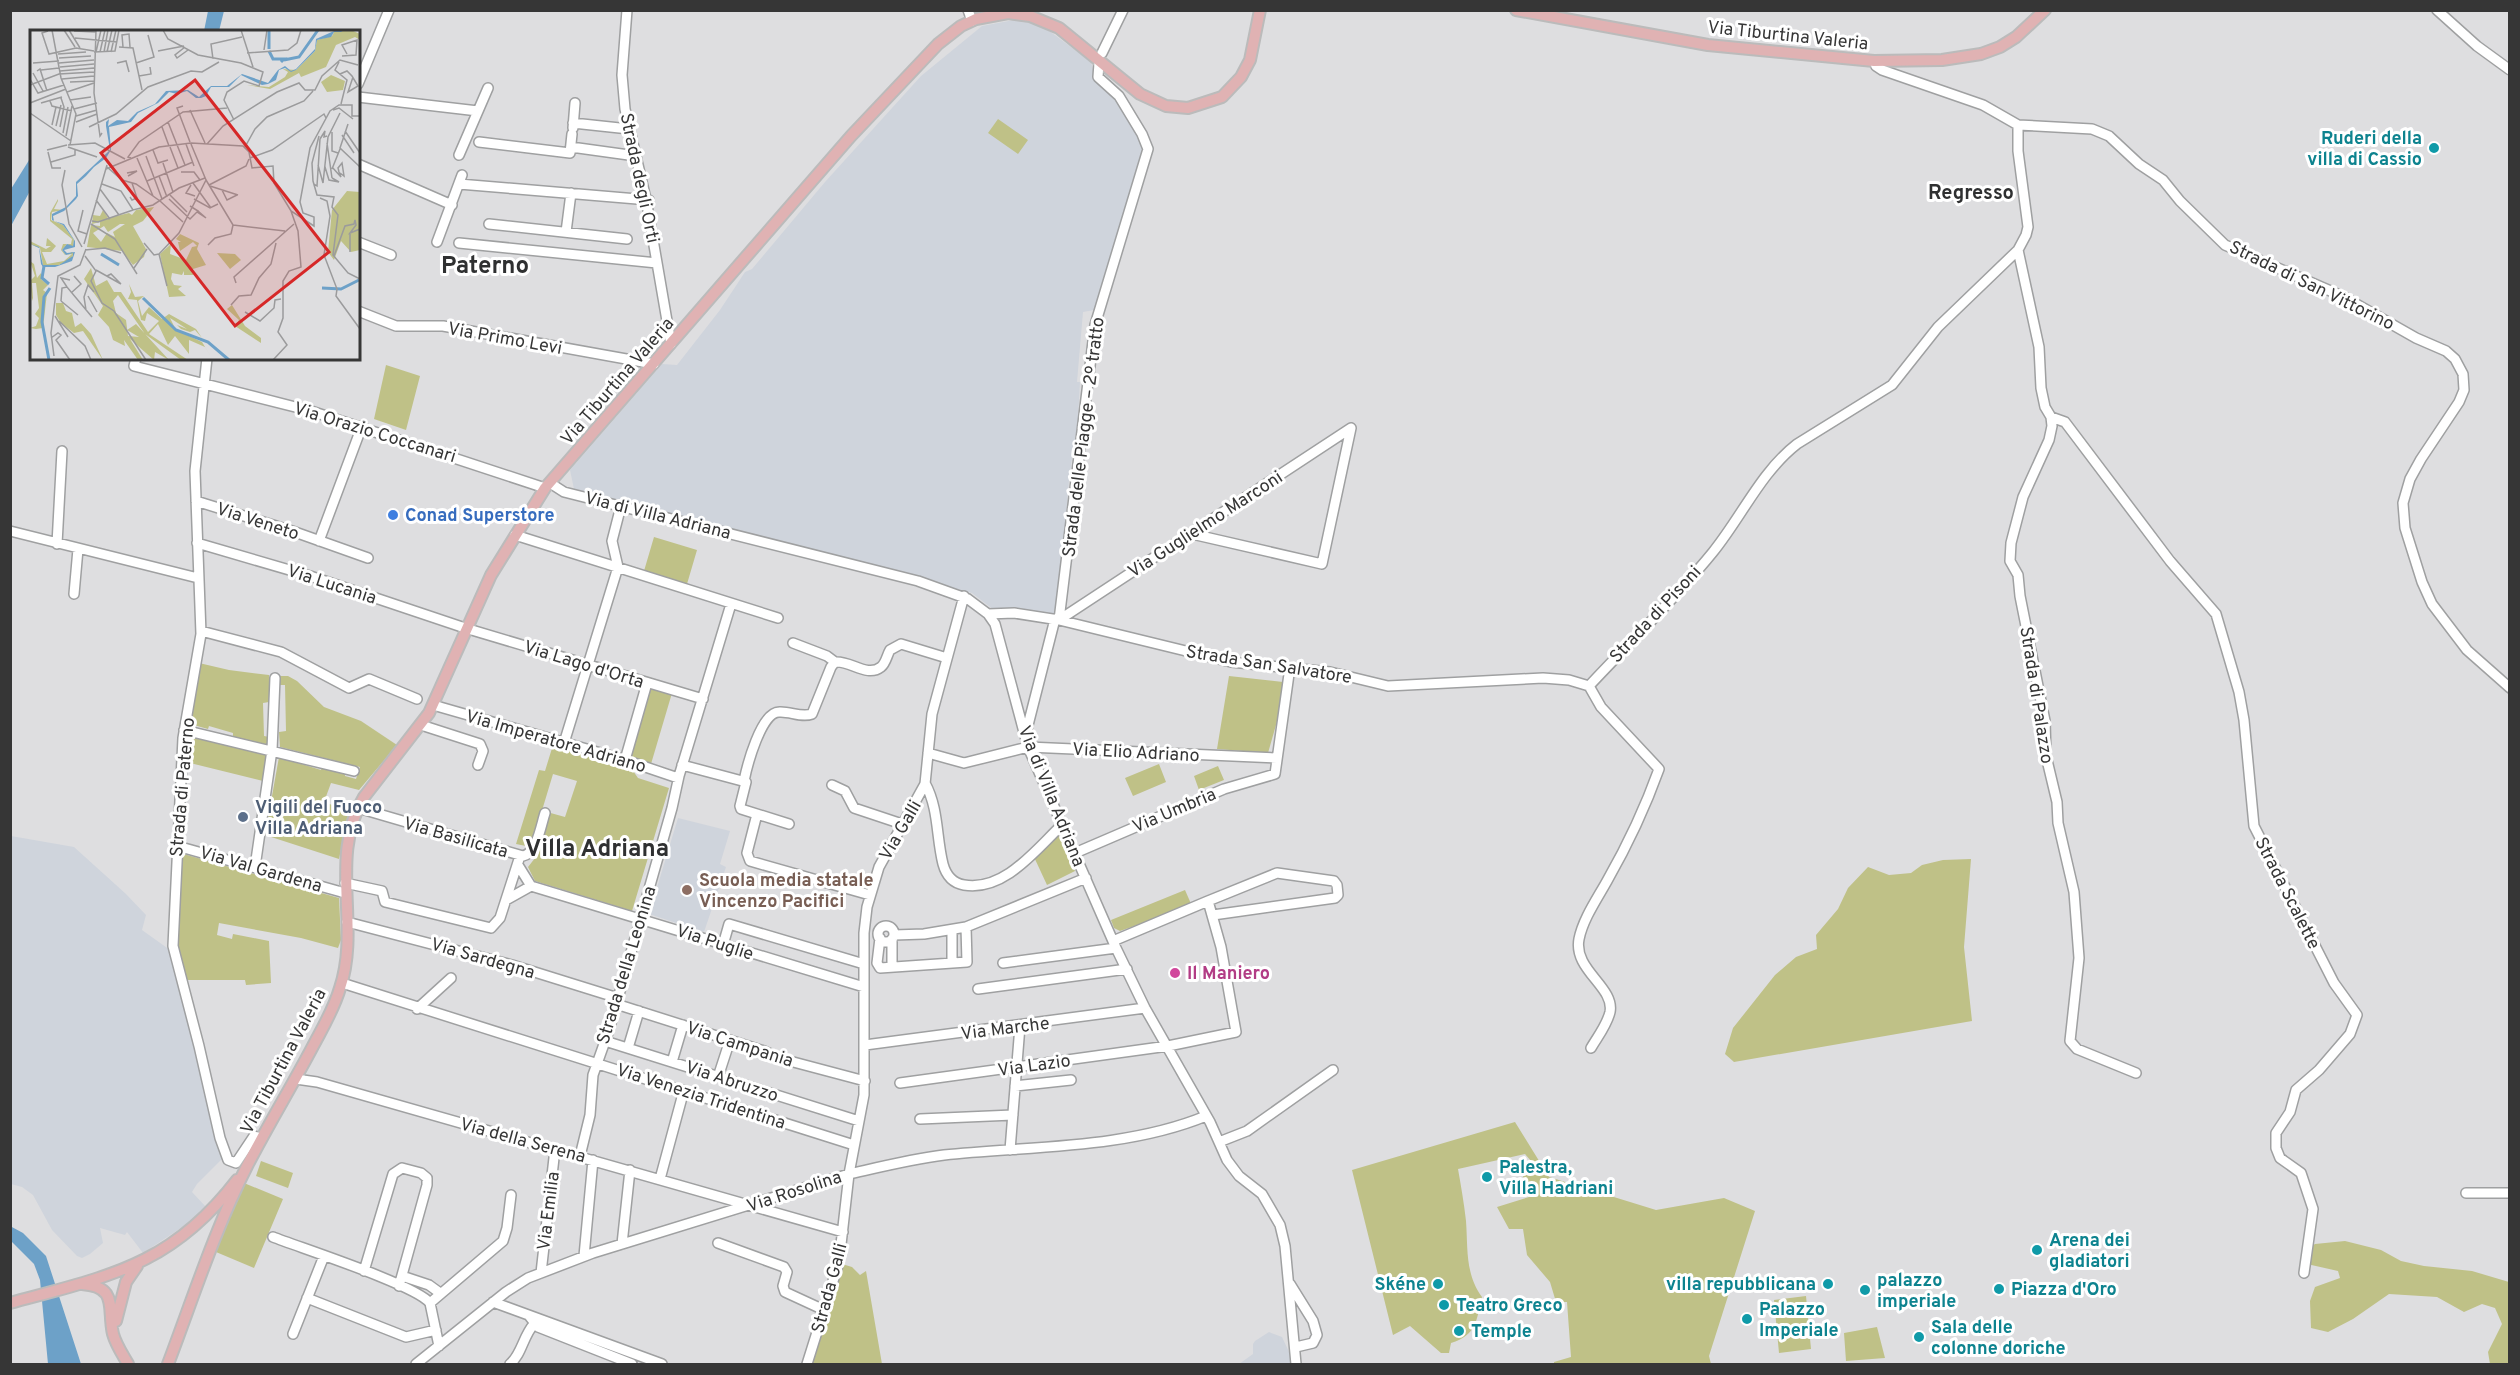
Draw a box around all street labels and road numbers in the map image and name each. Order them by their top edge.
street label: Via Tiburtina Valeria [1706,17,1869,56]
street label: Strada degli Orti [614,111,664,245]
street label: Strada di San Vittorino [2225,236,2398,336]
street label: Via Tiburtina Valeria [556,313,680,451]
street label: Strada delle Piagge – 2º tratto [1058,316,1111,559]
street label: Via Primo Levi [446,318,564,361]
street label: Via Orazio Coccanari [291,398,458,469]
street label: Via Guglielmo Marconi [1124,467,1288,584]
street label: Via di Villa Adriana [582,487,733,546]
street label: Via Veneto [213,498,302,547]
street label: Via Lucania [284,560,379,611]
street label: Strada di Pisoni [1605,562,1707,668]
street label: Strada di Palazzo [2013,625,2058,765]
street label: Via Lago d'Orta [521,636,647,695]
street label: Strada San Salvatore [1184,641,1353,690]
street label: Via Imperatore Adriano [463,706,649,779]
street label: Strada di Paterno [166,716,201,858]
street label: Via di Villa Adriana [1012,723,1089,870]
street label: Via Elio Adriano [1072,739,1200,768]
street label: Via Umbria [1129,783,1220,839]
street label: Via Galli [875,796,928,865]
street label: Via Basilicata [401,813,511,864]
street label: Strada Scalette [2249,834,2325,954]
street label: Via Val Gardena [197,842,325,899]
street label: Strada della Leonina [592,884,662,1047]
street label: Via Puglie [673,920,756,967]
street label: Via Sardegna [428,934,537,985]
street label: Via Tiburtina Valeria [236,985,332,1138]
street label: Via Marche [959,1013,1051,1046]
street label: Via Campania [683,1017,796,1074]
street label: Via Lazio [996,1050,1072,1083]
street label: Via Abruzzo [682,1057,781,1108]
street label: Via Venezia Tridentina [613,1059,788,1136]
street label: Via della Serena [457,1114,588,1169]
street label: Via Rosolina [744,1166,845,1219]
street label: Via Emilia [533,1170,566,1252]
street label: Strada Galli [807,1241,854,1336]

